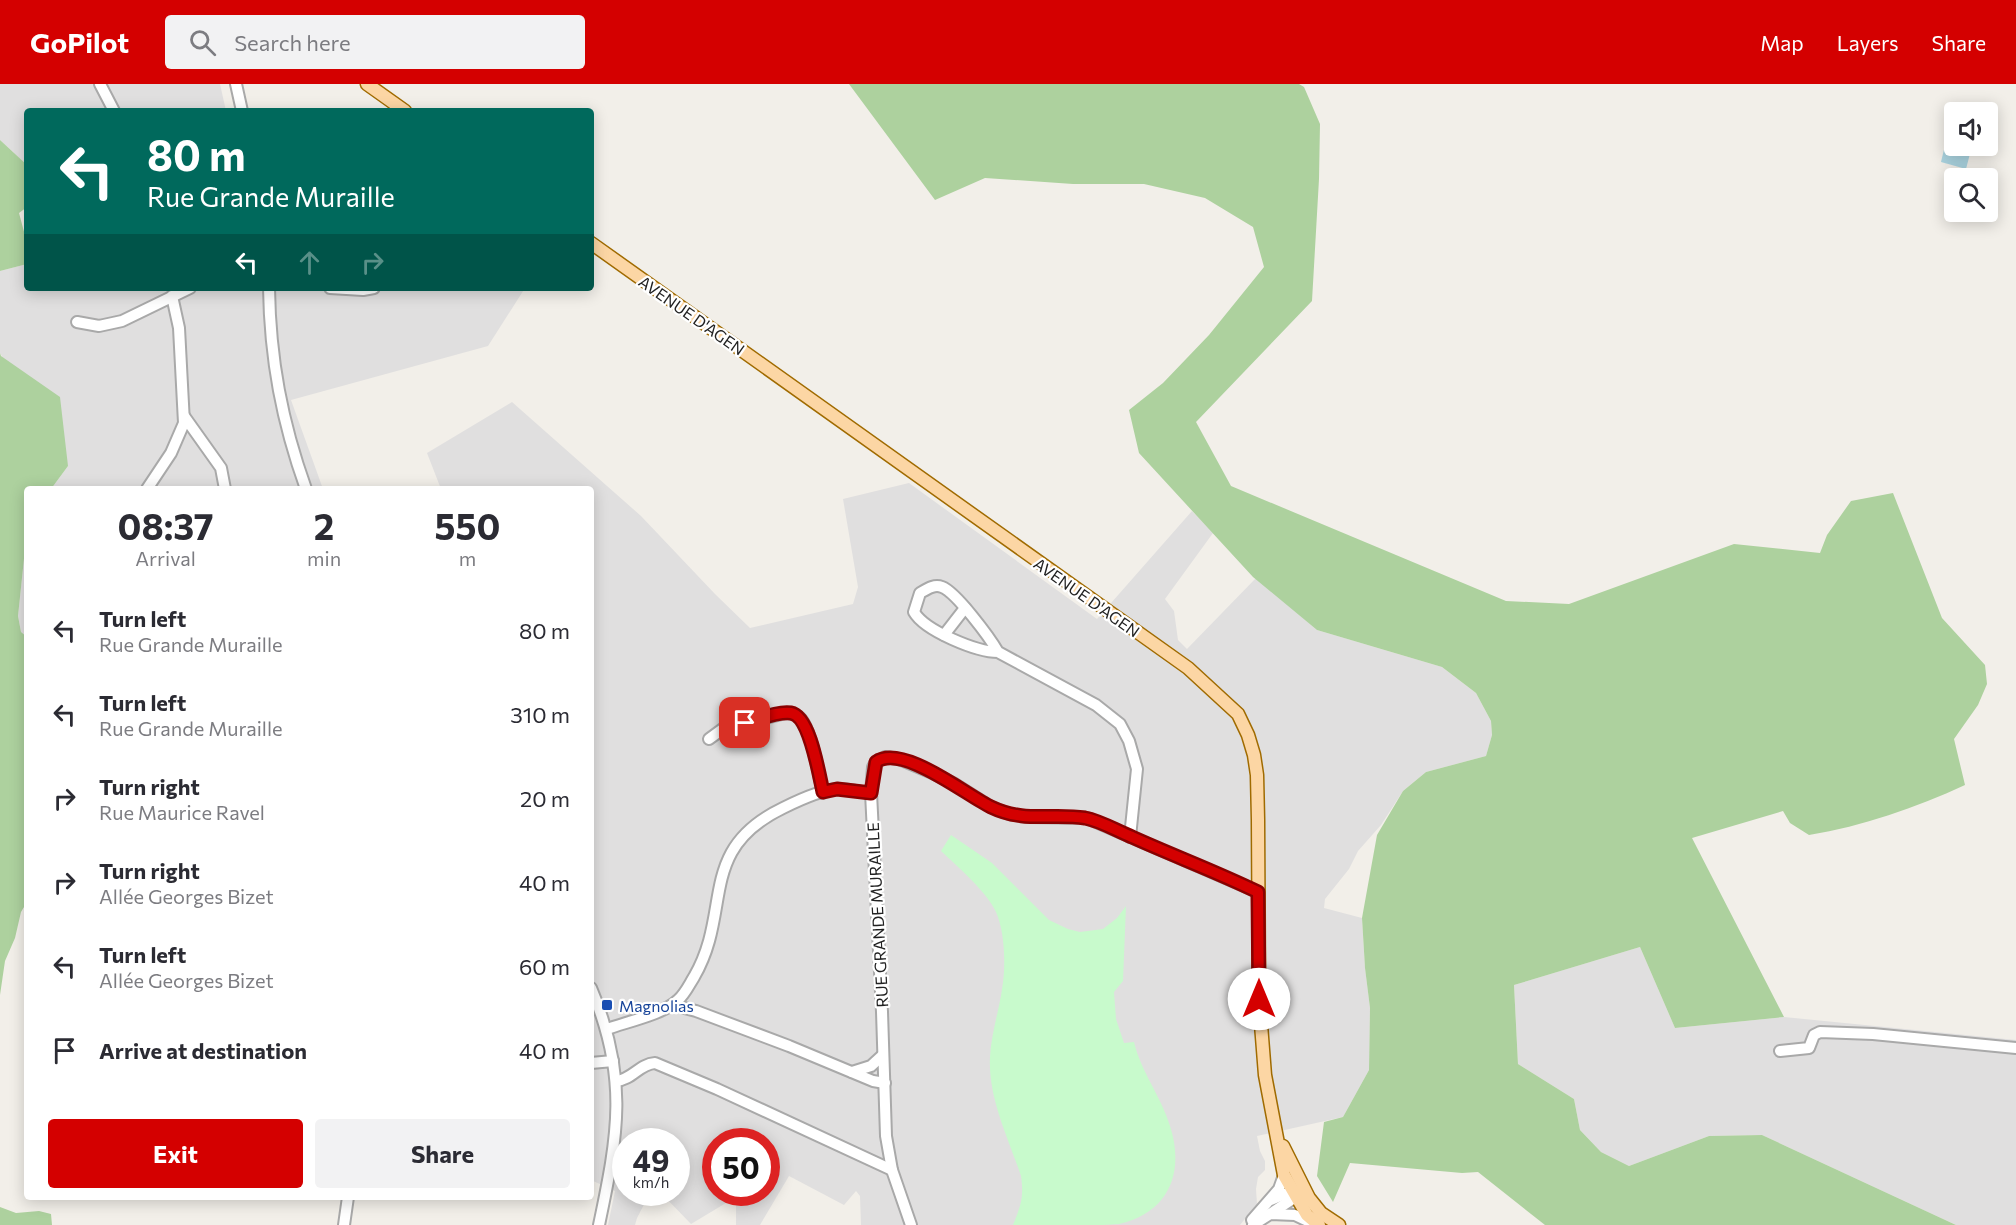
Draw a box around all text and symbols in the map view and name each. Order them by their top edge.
search box [165,15,585,69]
text: GoPilot [30,25,129,59]
icon: search [186,26,219,59]
text: Search here [234,29,351,56]
text: Map [1760,30,1804,55]
text: Layers [1837,30,1899,55]
text: Share [1932,30,1986,55]
map controls [1944,102,1998,222]
button: sound [1944,102,1998,156]
text: 80 m [147,128,246,180]
icon: left [48,132,126,210]
button: search [1944,168,1998,222]
text: Rue Grande Muraille [147,180,395,213]
icon: left [230,246,263,279]
icon: ahead [293,246,326,279]
icon: right [356,246,389,279]
street label: AVENUE D'AGEN [635,271,749,359]
text: 08:37 [117,503,214,547]
text: 2 [314,503,334,547]
text: 550 [435,503,501,547]
text: Arrival [135,546,196,570]
text: min [307,546,341,570]
text: m [459,546,476,570]
street label: AVENUE D'AGEN [1030,553,1144,641]
text: Turn left [99,605,186,632]
icon: left [48,614,81,647]
text: 80 m [519,617,570,644]
text: Rue Grande Muraille [99,632,283,656]
text: Turn left [99,689,186,716]
pin [719,697,770,748]
icon: left [48,698,81,731]
text: 310 m [510,701,570,728]
icon: arrive [728,706,761,739]
text: Rue Grande Muraille [99,716,283,740]
text: Turn right [99,773,200,800]
icon: right [48,782,81,815]
text: 20 m [520,785,570,812]
text: Rue Maurice Ravel [99,800,265,824]
street label: RUE GRANDE MURAILLE [863,822,891,1008]
text: Turn right [99,857,200,884]
icon: right [48,866,81,899]
text: 40 m [519,869,570,896]
text: Allée Georges Bizet [99,884,274,908]
text: Turn left [99,941,186,968]
icon: left [48,950,81,983]
text: 60 m [519,953,570,980]
position arrow [1227,967,1291,1031]
text: Allée Georges Bizet [99,968,274,992]
place label: Magnolias [619,996,694,1015]
marker: Magnolias [600,998,614,1012]
icon: arrive [48,1034,81,1067]
text: Arrive at destination [99,1037,307,1064]
text: 40 m [519,1037,570,1064]
button: Exit [48,1119,303,1188]
button: Share [315,1119,570,1188]
speed limit sign: 50 [702,1128,780,1206]
text: 49 [633,1141,669,1178]
text: km/h [633,1173,669,1191]

